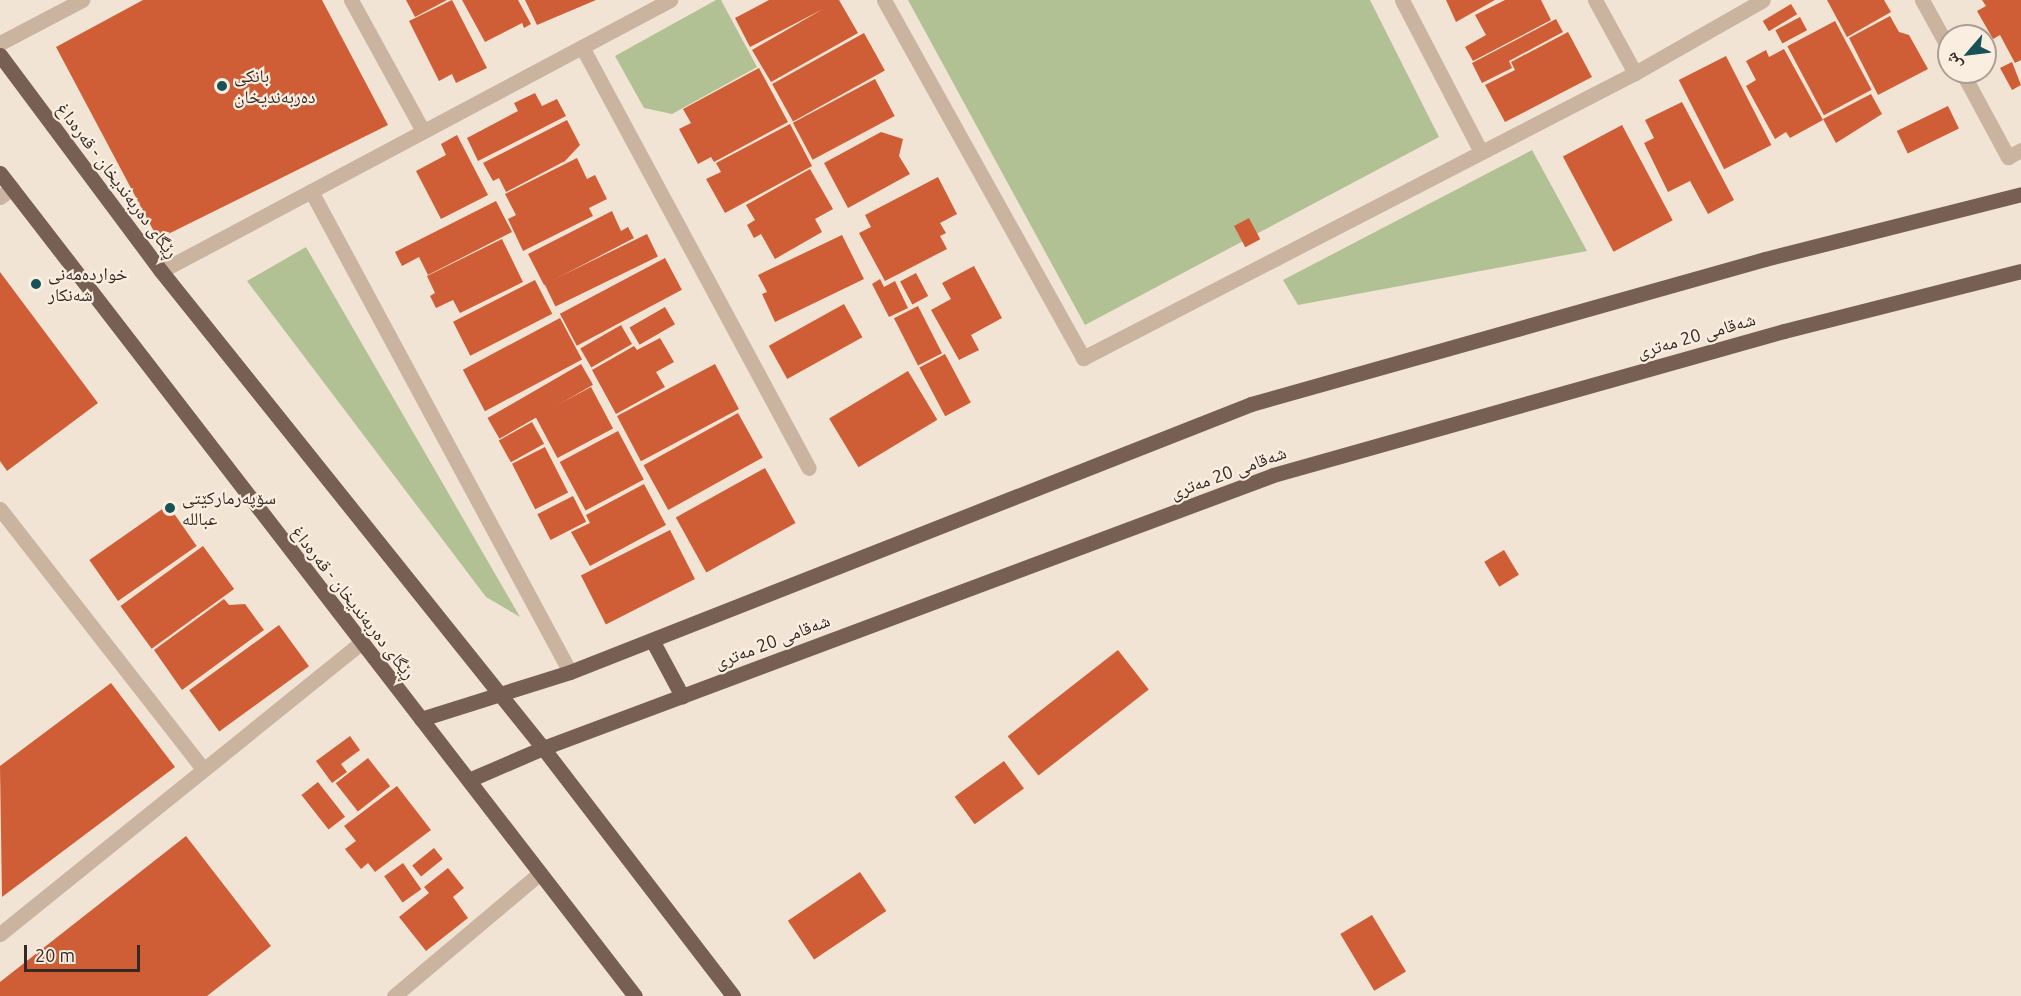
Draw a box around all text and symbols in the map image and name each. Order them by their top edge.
north arrow [1937,24,1997,84]
text: ش [1941,50,1965,73]
place label: بانکی دەربەندیخان [234,65,316,107]
marker: بانکی دەربەندیخان [215,79,229,93]
street label: ڕێگای دەربەندیخان - قەرەداغ [53,98,183,262]
place label: خواردەمەنی شەنکار [48,263,128,306]
marker: خواردەمەنی شەنکار [29,277,43,291]
street label: شەقامی 20 مەتری [1634,308,1758,362]
street label: شەقامی 20 مەتری [1167,441,1289,503]
place label: سۆپه‌رماركێتى عبالله [182,487,276,530]
marker: سۆپه‌رماركێتى عبالله [163,501,177,515]
street label: ڕێگای دەربەندیخان - قەرەداغ [287,521,421,683]
street label: شەقامی 20 مەتری [711,609,833,673]
scale bar [27,933,142,971]
text: 20 m [35,945,75,965]

